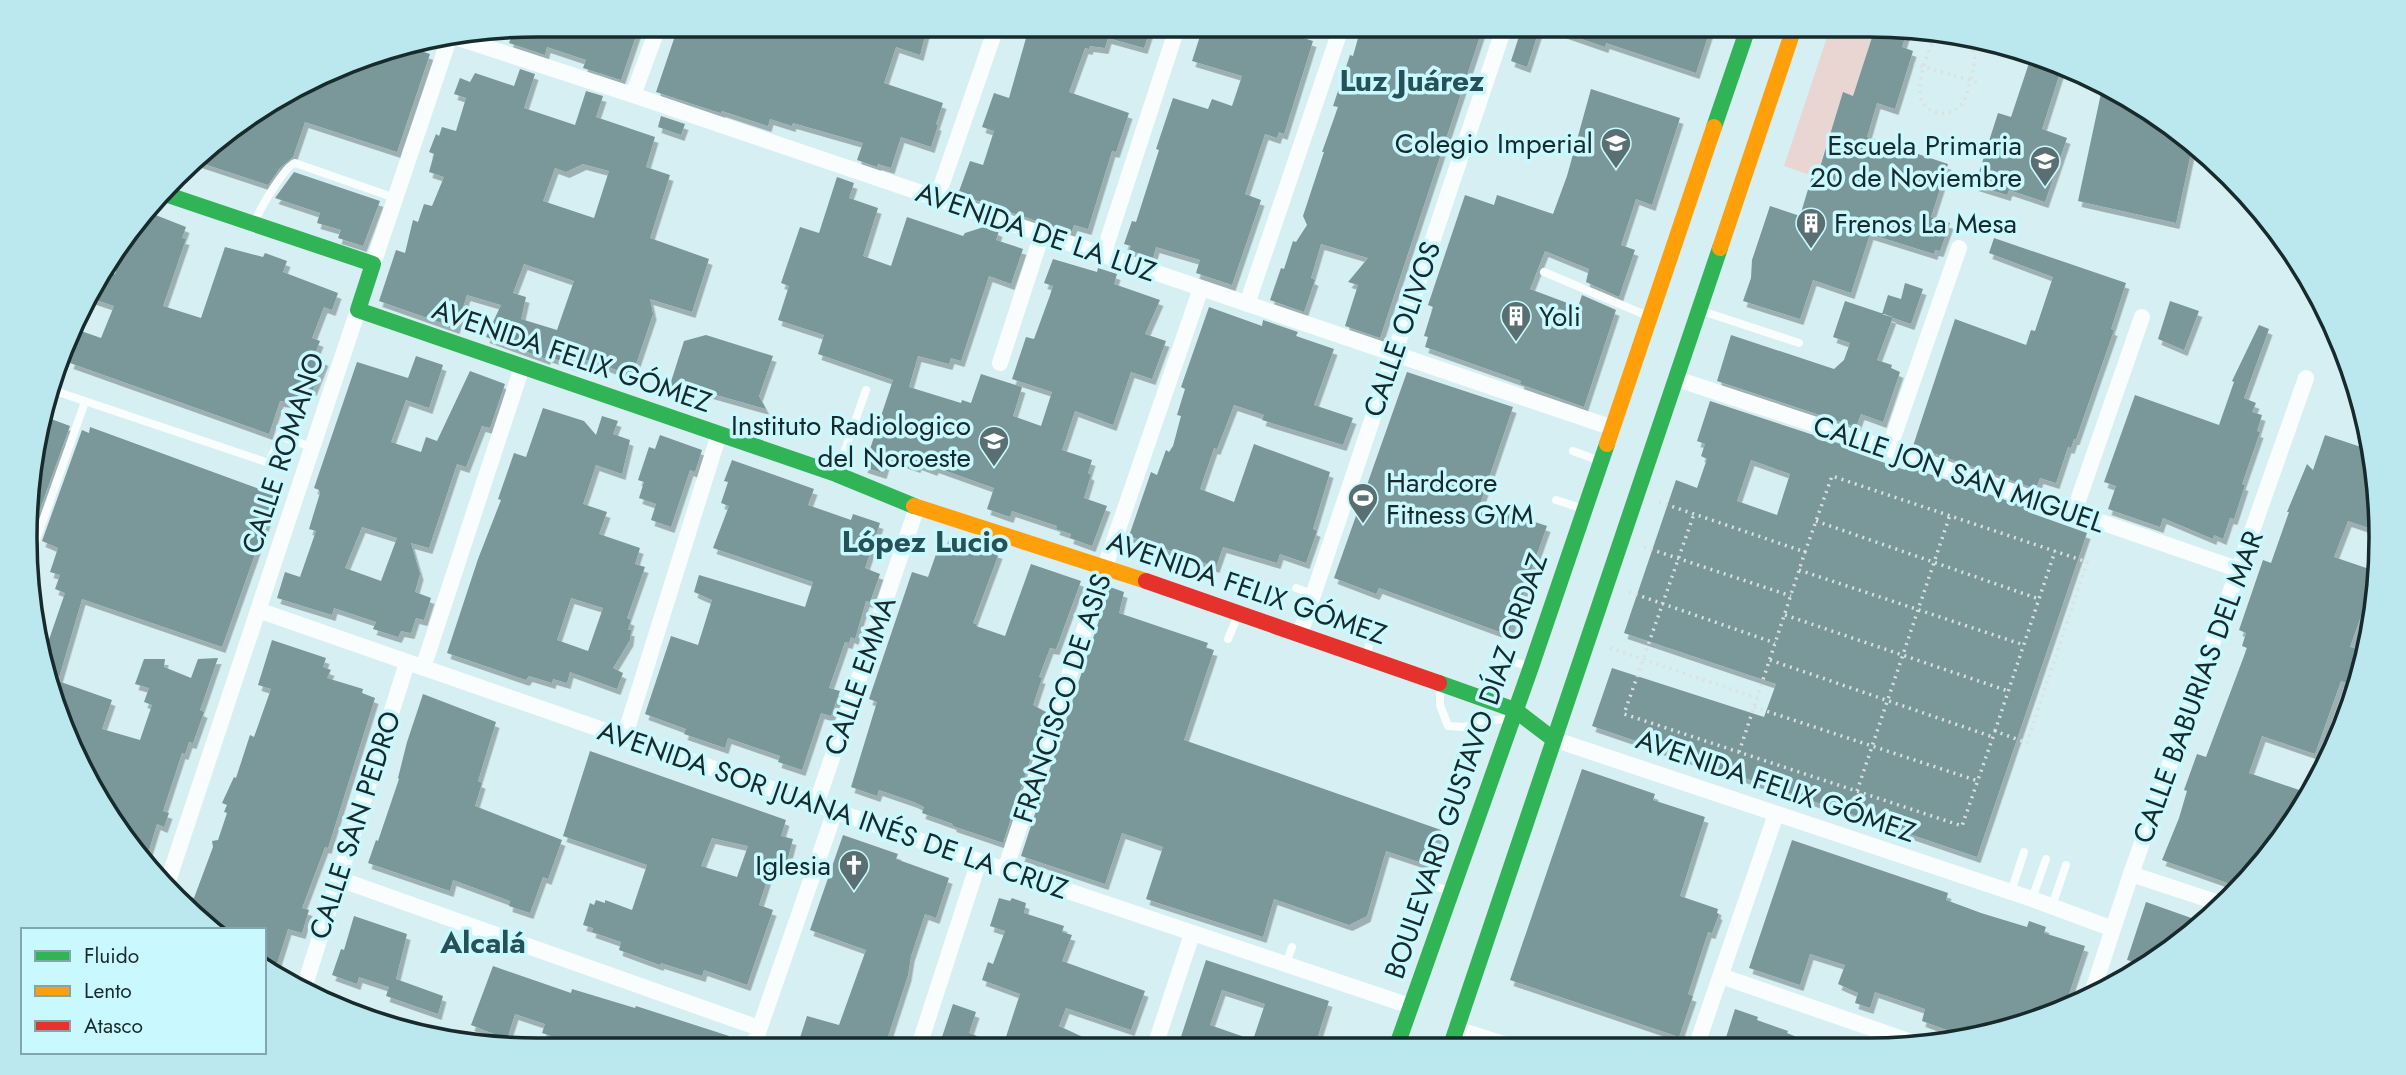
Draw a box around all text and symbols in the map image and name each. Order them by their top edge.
district label: Luz Juárez [1340,59,1485,102]
place label: Colegio Imperial [1395,123,1593,164]
place label: Escuela Primaria 20 de Noviembre [1810,125,2022,198]
school or university icon: Colegio Imperial [1599,126,1633,170]
school or university icon: Escuela Primaria 20 de Noviembre [2028,144,2062,188]
street label: AVENIDA DE LA LUZ [910,172,1162,292]
place label: Frenos La Mesa [1834,203,2017,244]
building icon: Frenos La Mesa [1794,206,1828,250]
street label: CALLE OLIVOS [1353,236,1451,422]
street label: AVENIDA FELIX GÓMEZ [427,289,717,423]
place label: Yoli [1539,296,1581,337]
building icon: Yoli [1499,299,1533,343]
street label: CALLE ROMANO [231,347,335,559]
place label: Instituto Radiologico del Noroeste [731,405,971,478]
street label: CALLE JON SAN MIGUEL [1808,405,2111,543]
school or university icon: Instituto Radiologico del Noroeste [977,424,1011,468]
place label: Hardcore Fitness GYM [1386,462,1533,535]
sports icon: Hardcore Fitness GYM [1346,481,1380,525]
district label: López Lucio [842,520,1008,563]
street label: AVENIDA FELIX GÓMEZ [1102,521,1392,655]
street label: CALLE BABURIAS DEL MAR [2122,525,2274,849]
street label: BOULEVARD GUSTAVO DÍAZ ORDAZ [1374,548,1558,984]
street label: FRANCISCO DE ASIS [1002,568,1122,828]
street label: CALLE EMMA [814,591,906,761]
street label: CALLE SAN PEDRO [299,706,411,944]
street label: AVENIDA SOR JUANA INÉS DE LA CRUZ [593,710,1073,910]
street label: AVENIDA FELIX GÓMEZ [1631,719,1921,853]
place label: Iglesia [755,845,831,886]
church icon: Iglesia [837,848,871,892]
district label: Alcalá [439,921,526,964]
legend [21,928,266,1054]
text: Fluido [84,941,139,971]
text: Lento [84,976,132,1006]
text: Atasco [84,1011,143,1041]

